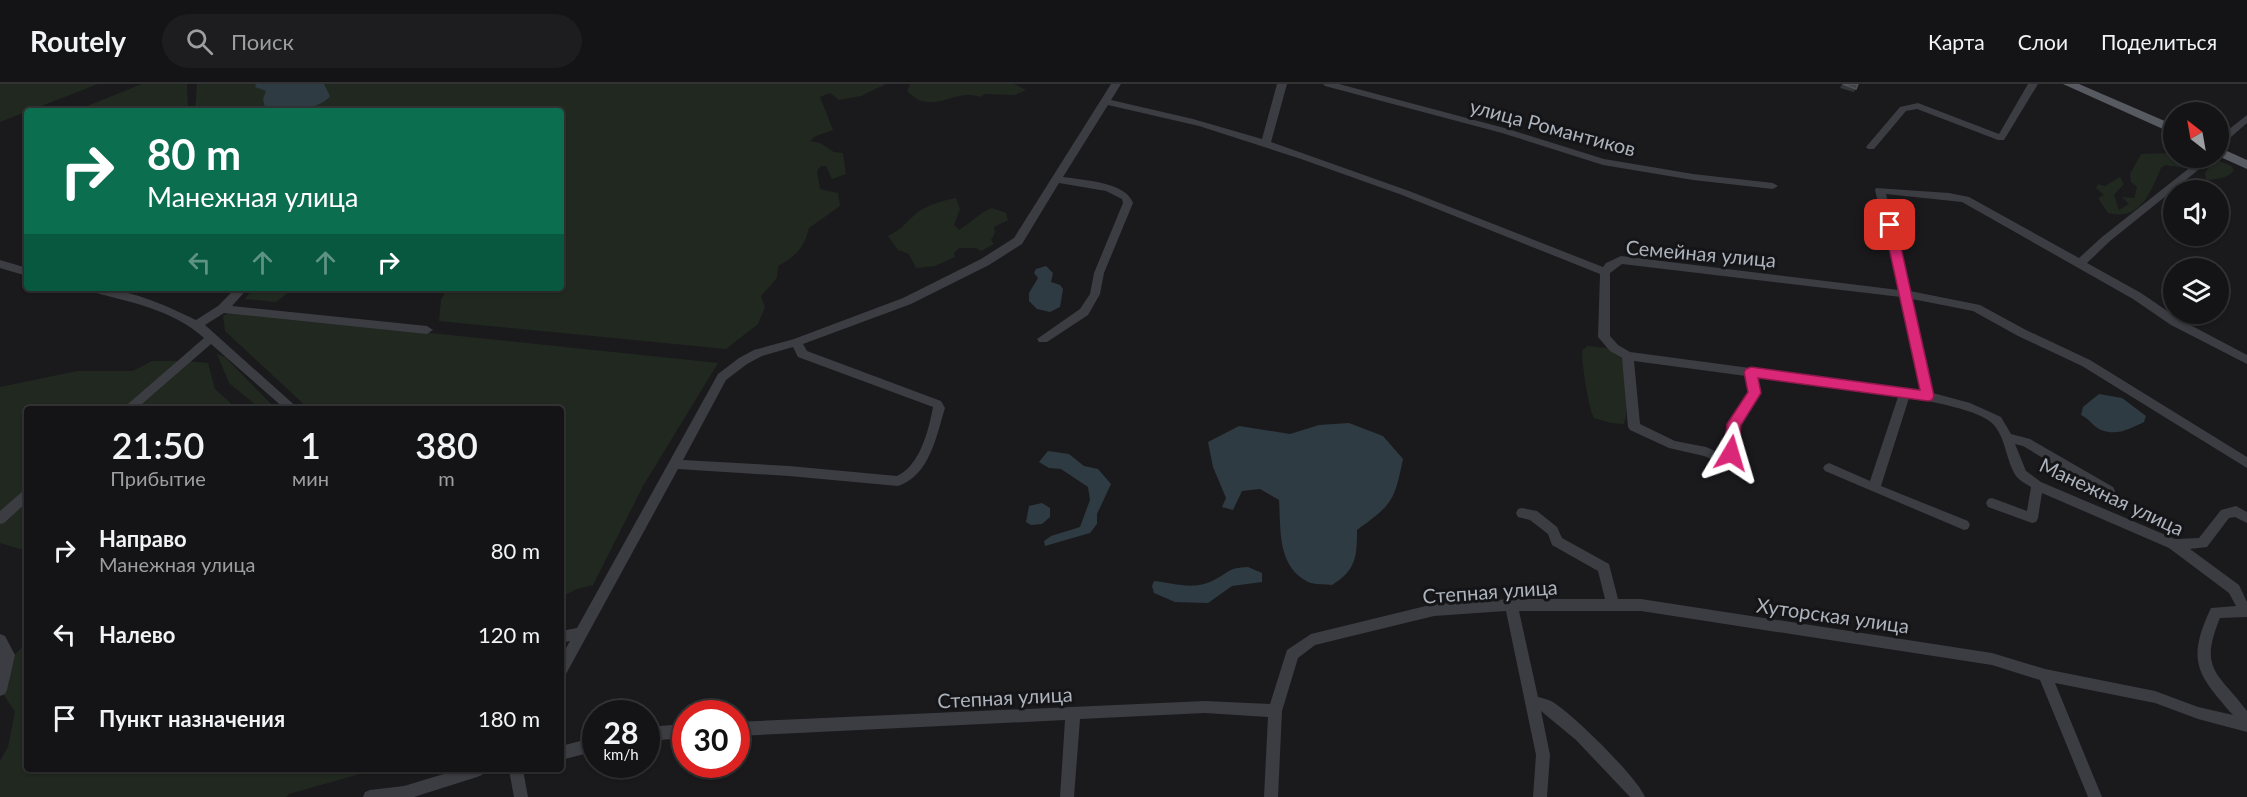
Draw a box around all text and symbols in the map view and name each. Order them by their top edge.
search box [162,14,582,68]
text: Routely [30,24,126,58]
icon: search [183,25,216,58]
text: Поиск [231,28,294,55]
text: Карта [1928,29,1985,54]
text: Слои [2018,29,2068,54]
text: Поделиться [2101,29,2217,54]
street label: улица Романтиков [1467,93,1639,161]
north arrow [2163,102,2229,168]
map controls [2163,102,2229,324]
text: 80 m [147,129,241,179]
icon: right [48,132,126,210]
text: Манежная улица [147,180,358,213]
button: sound [2163,180,2229,246]
pin [1864,199,1915,250]
icon: arrive [1873,208,1906,241]
street label: Семейная улица [1625,234,1777,272]
icon: left [183,246,216,279]
icon: ahead [246,246,279,279]
icon: ahead [309,246,342,279]
icon: right [372,246,405,279]
button: layers [2163,258,2229,324]
position arrow [1699,421,1763,485]
text: 21:50 [112,423,204,467]
text: 1 [300,423,321,467]
text: 380 [415,423,478,467]
street label: Манежная улица [2036,452,2188,540]
text: Прибытие [110,466,206,490]
text: мин [292,466,329,490]
text: m [438,466,455,490]
text: Направо [99,525,187,552]
icon: right [48,534,81,567]
text: 80 m [491,537,540,564]
text: Манежная улица [99,552,256,576]
street label: Степная улица [1422,574,1558,608]
street label: Хуторская улица [1755,592,1911,638]
icon: left [48,618,81,651]
text: Налево [99,621,175,648]
text: 120 m [478,621,540,648]
street label: Степная улица [937,681,1073,713]
speed limit sign: 30 [672,700,750,778]
icon: arrive [48,702,81,735]
text: Пункт назначения [99,705,285,732]
text: 180 m [478,705,540,732]
text: 28 [604,714,638,750]
text: km/h [603,745,639,763]

